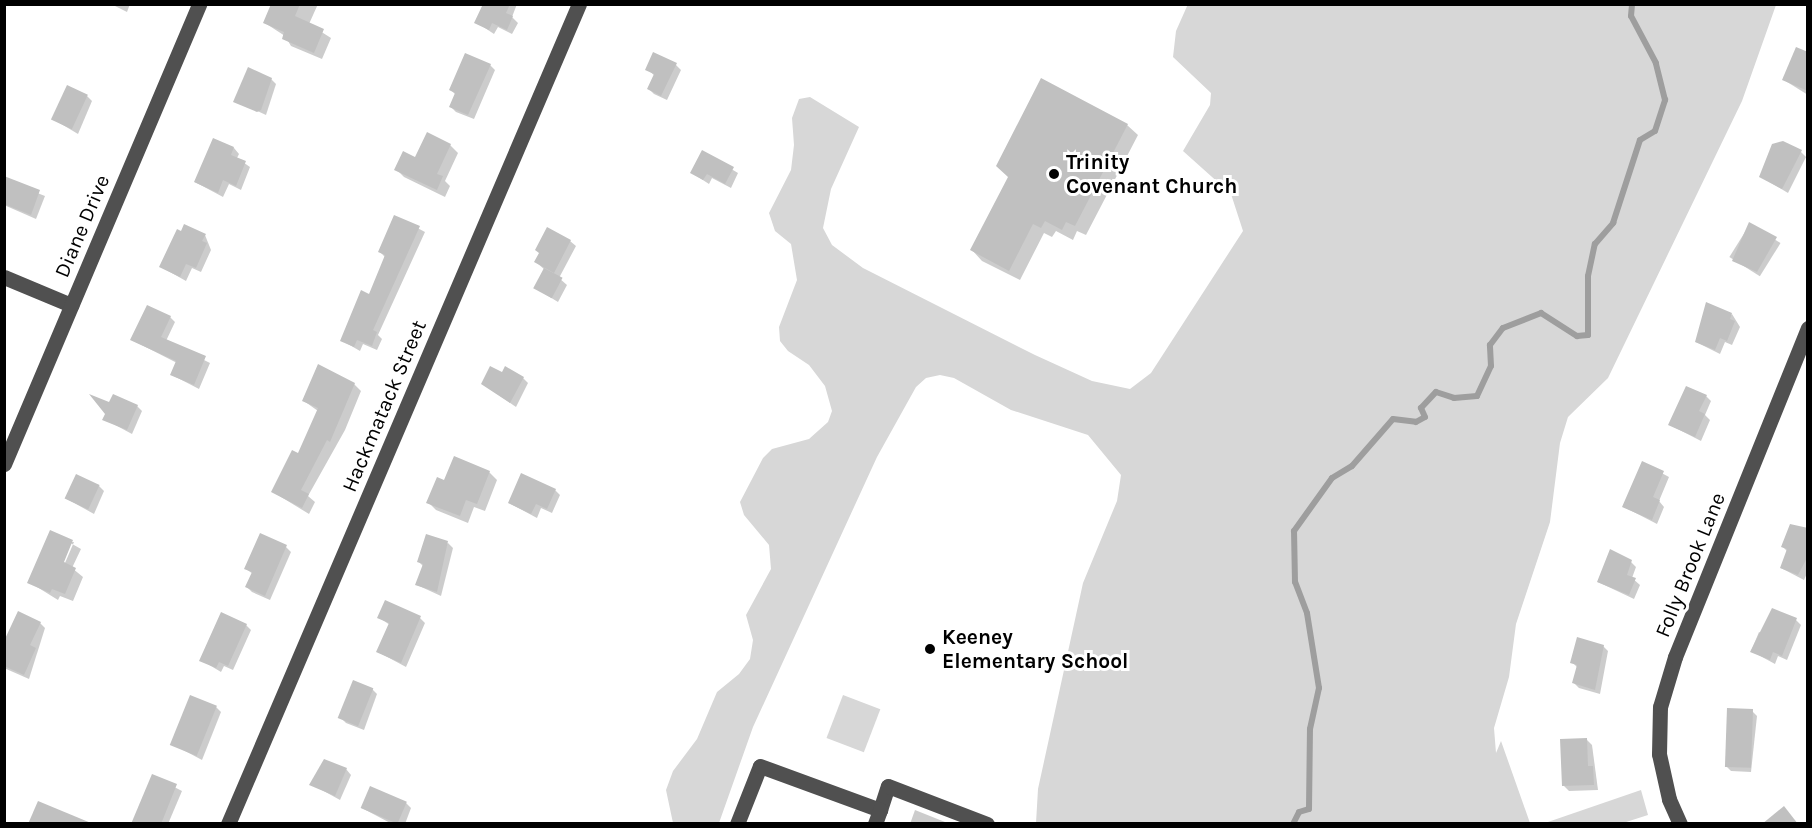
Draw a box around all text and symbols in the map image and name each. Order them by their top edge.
place label: Trinity Covenant Church [1066,149,1237,199]
marker: Trinity Covenant Church [1047,167,1061,181]
street label: Diane Drive [49,171,115,281]
street label: Hackmatack Street [336,316,432,496]
street label: Folly Brook Lane [1650,489,1730,641]
place label: Keeney Elementary School [942,624,1128,674]
marker: Keeney Elementary School [923,642,937,656]

